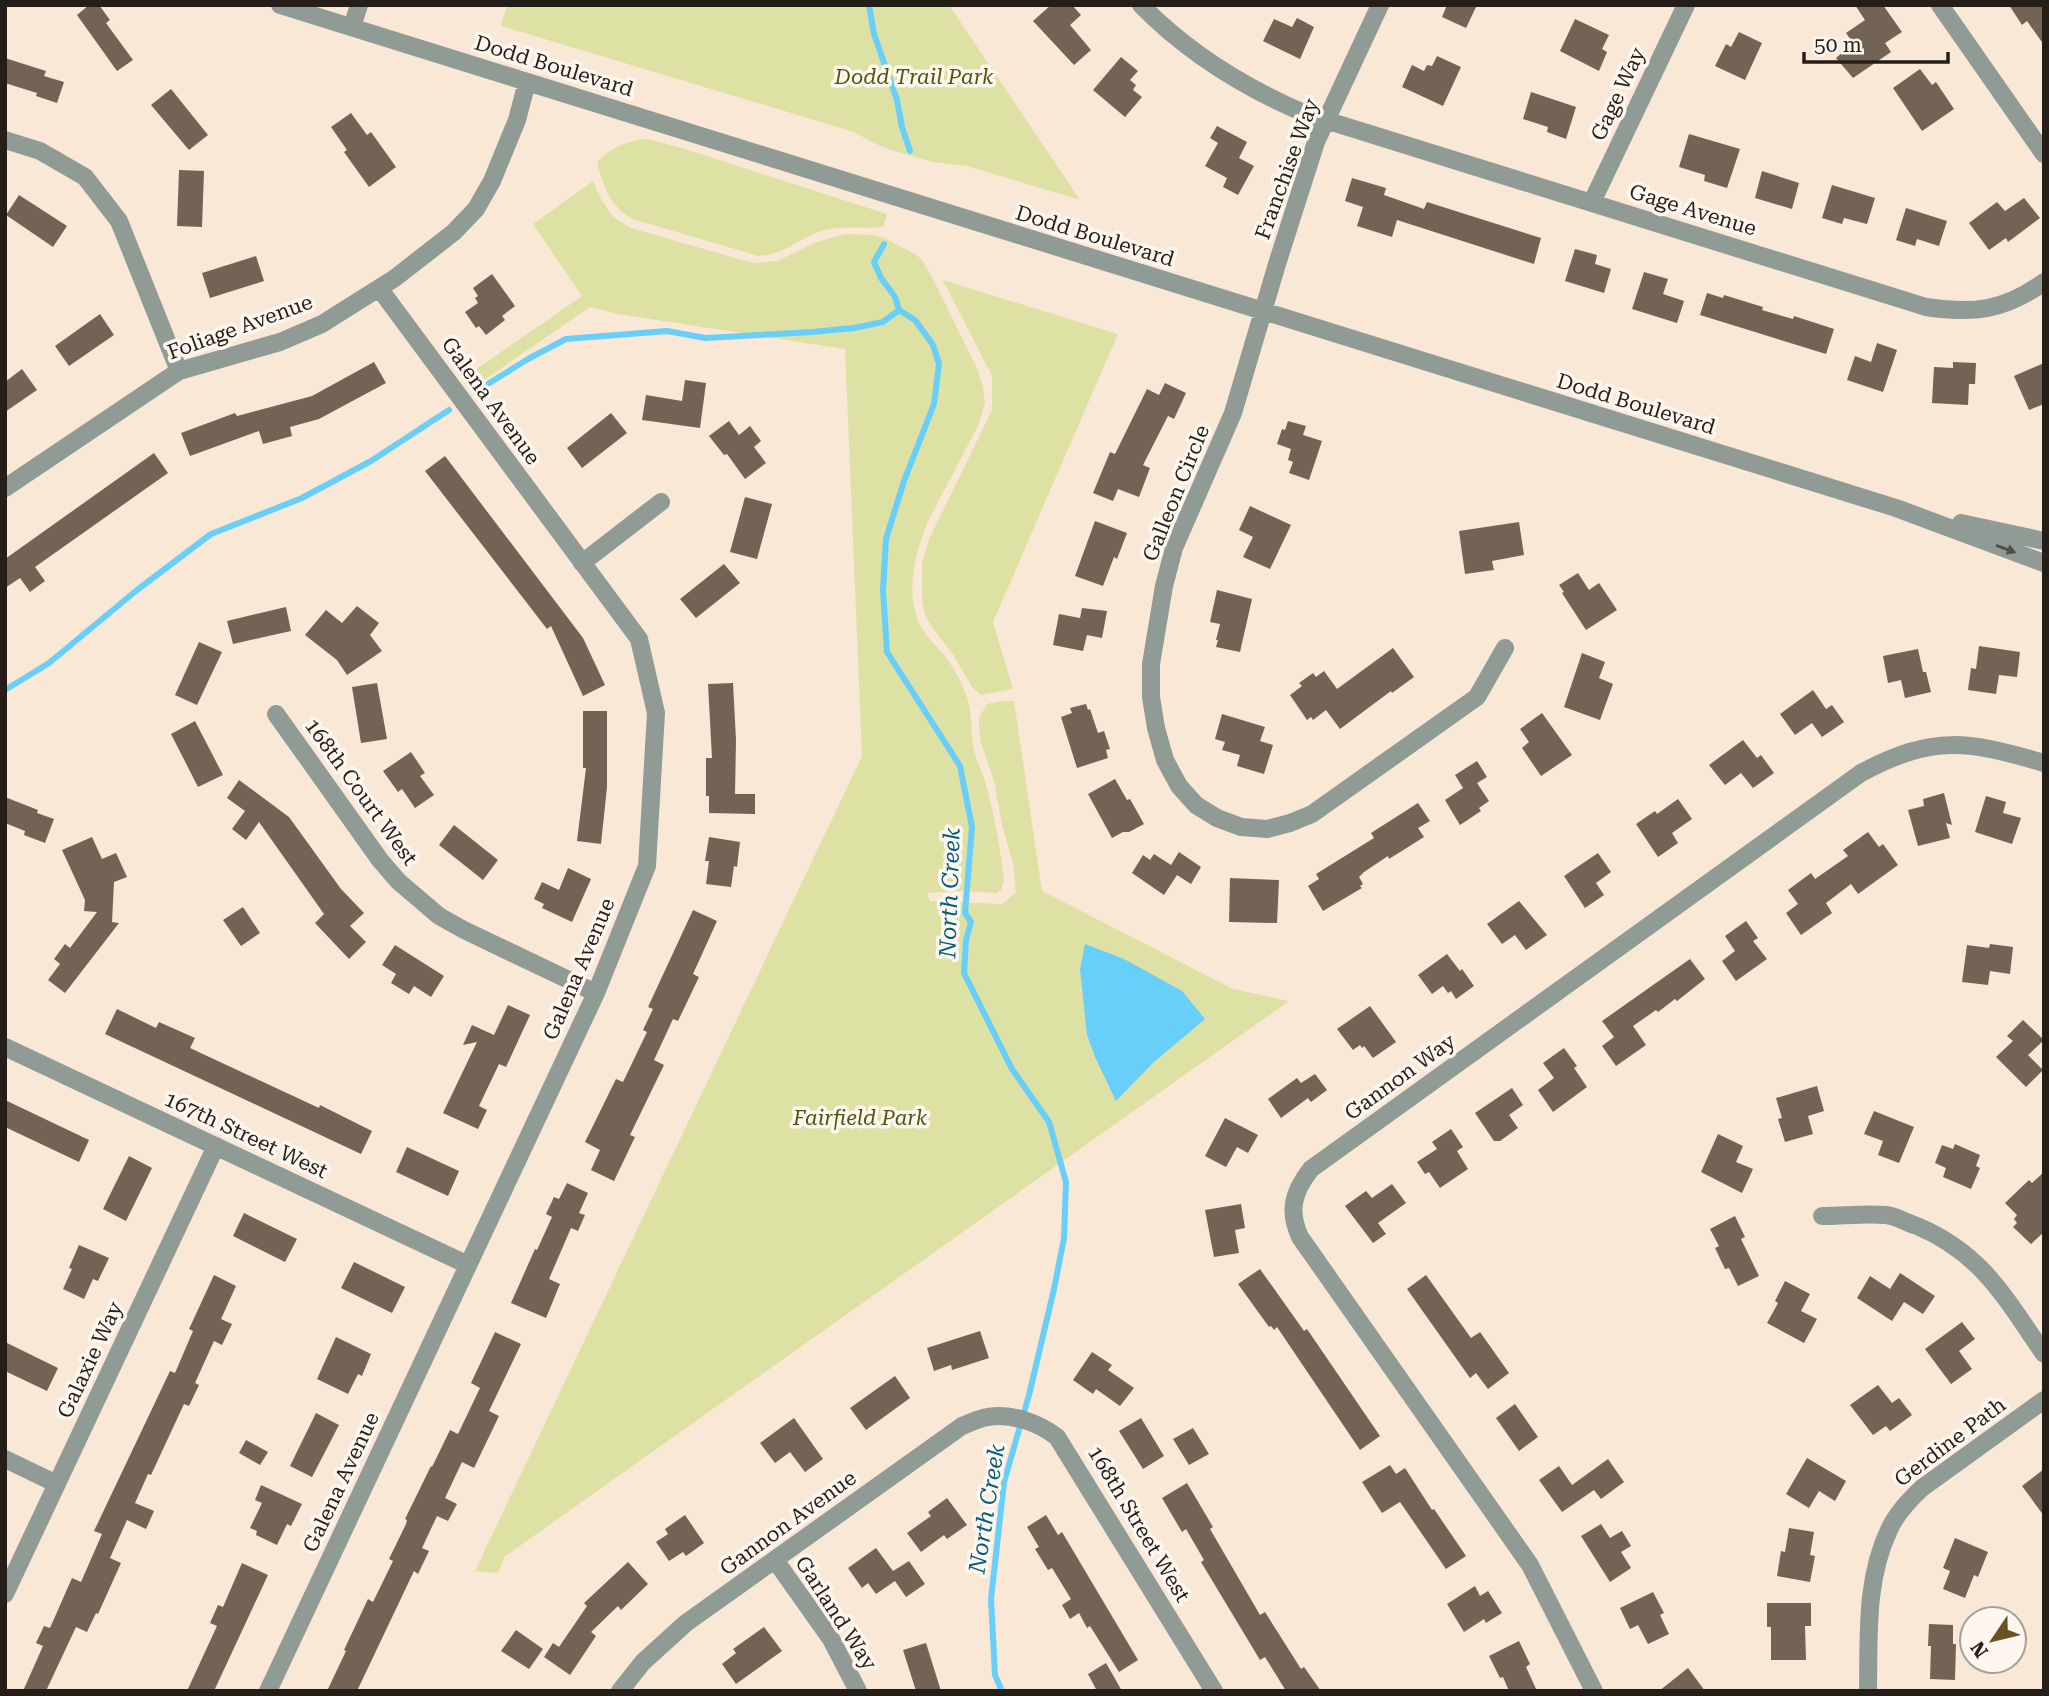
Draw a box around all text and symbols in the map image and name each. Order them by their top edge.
scale bar [1804,21,1948,65]
street label: Dodd Boulevard [472,30,637,102]
text: 50 m [1814,33,1862,57]
street label: Gage Way [1586,43,1650,144]
park label: Dodd Trail Park [834,65,994,89]
street label: Franchise Way [1250,95,1324,243]
street label: Gage Avenue [1627,179,1759,241]
street label: Dodd Boulevard [1013,200,1178,272]
street label: Foliage Avenue [164,290,316,364]
street label: Galena Avenue [437,333,545,469]
street label: Dodd Boulevard [1554,368,1719,440]
street label: Galleon Circle [1138,421,1214,565]
one-way arrow [1995,544,2016,555]
street label: 168th Court West [300,714,422,870]
water label: North Creek [934,827,966,960]
street label: Galena Avenue [538,895,620,1043]
street label: Gannon Way [1340,1029,1460,1125]
street label: 167th Street West [161,1087,332,1183]
park label: Fairfield Park [792,1106,928,1130]
street label: Galaxie Way [53,1298,128,1422]
street label: Gerdine Path [1890,1392,2011,1492]
street label: Galena Avenue [298,1408,384,1556]
water label: North Creek [963,1442,1011,1577]
street label: 168th Street West [1083,1442,1195,1606]
street label: Gannon Avenue [715,1466,861,1580]
street label: Garland Way [790,1552,882,1675]
north arrow [1958,1605,2028,1675]
text: N [1966,1637,1993,1662]

